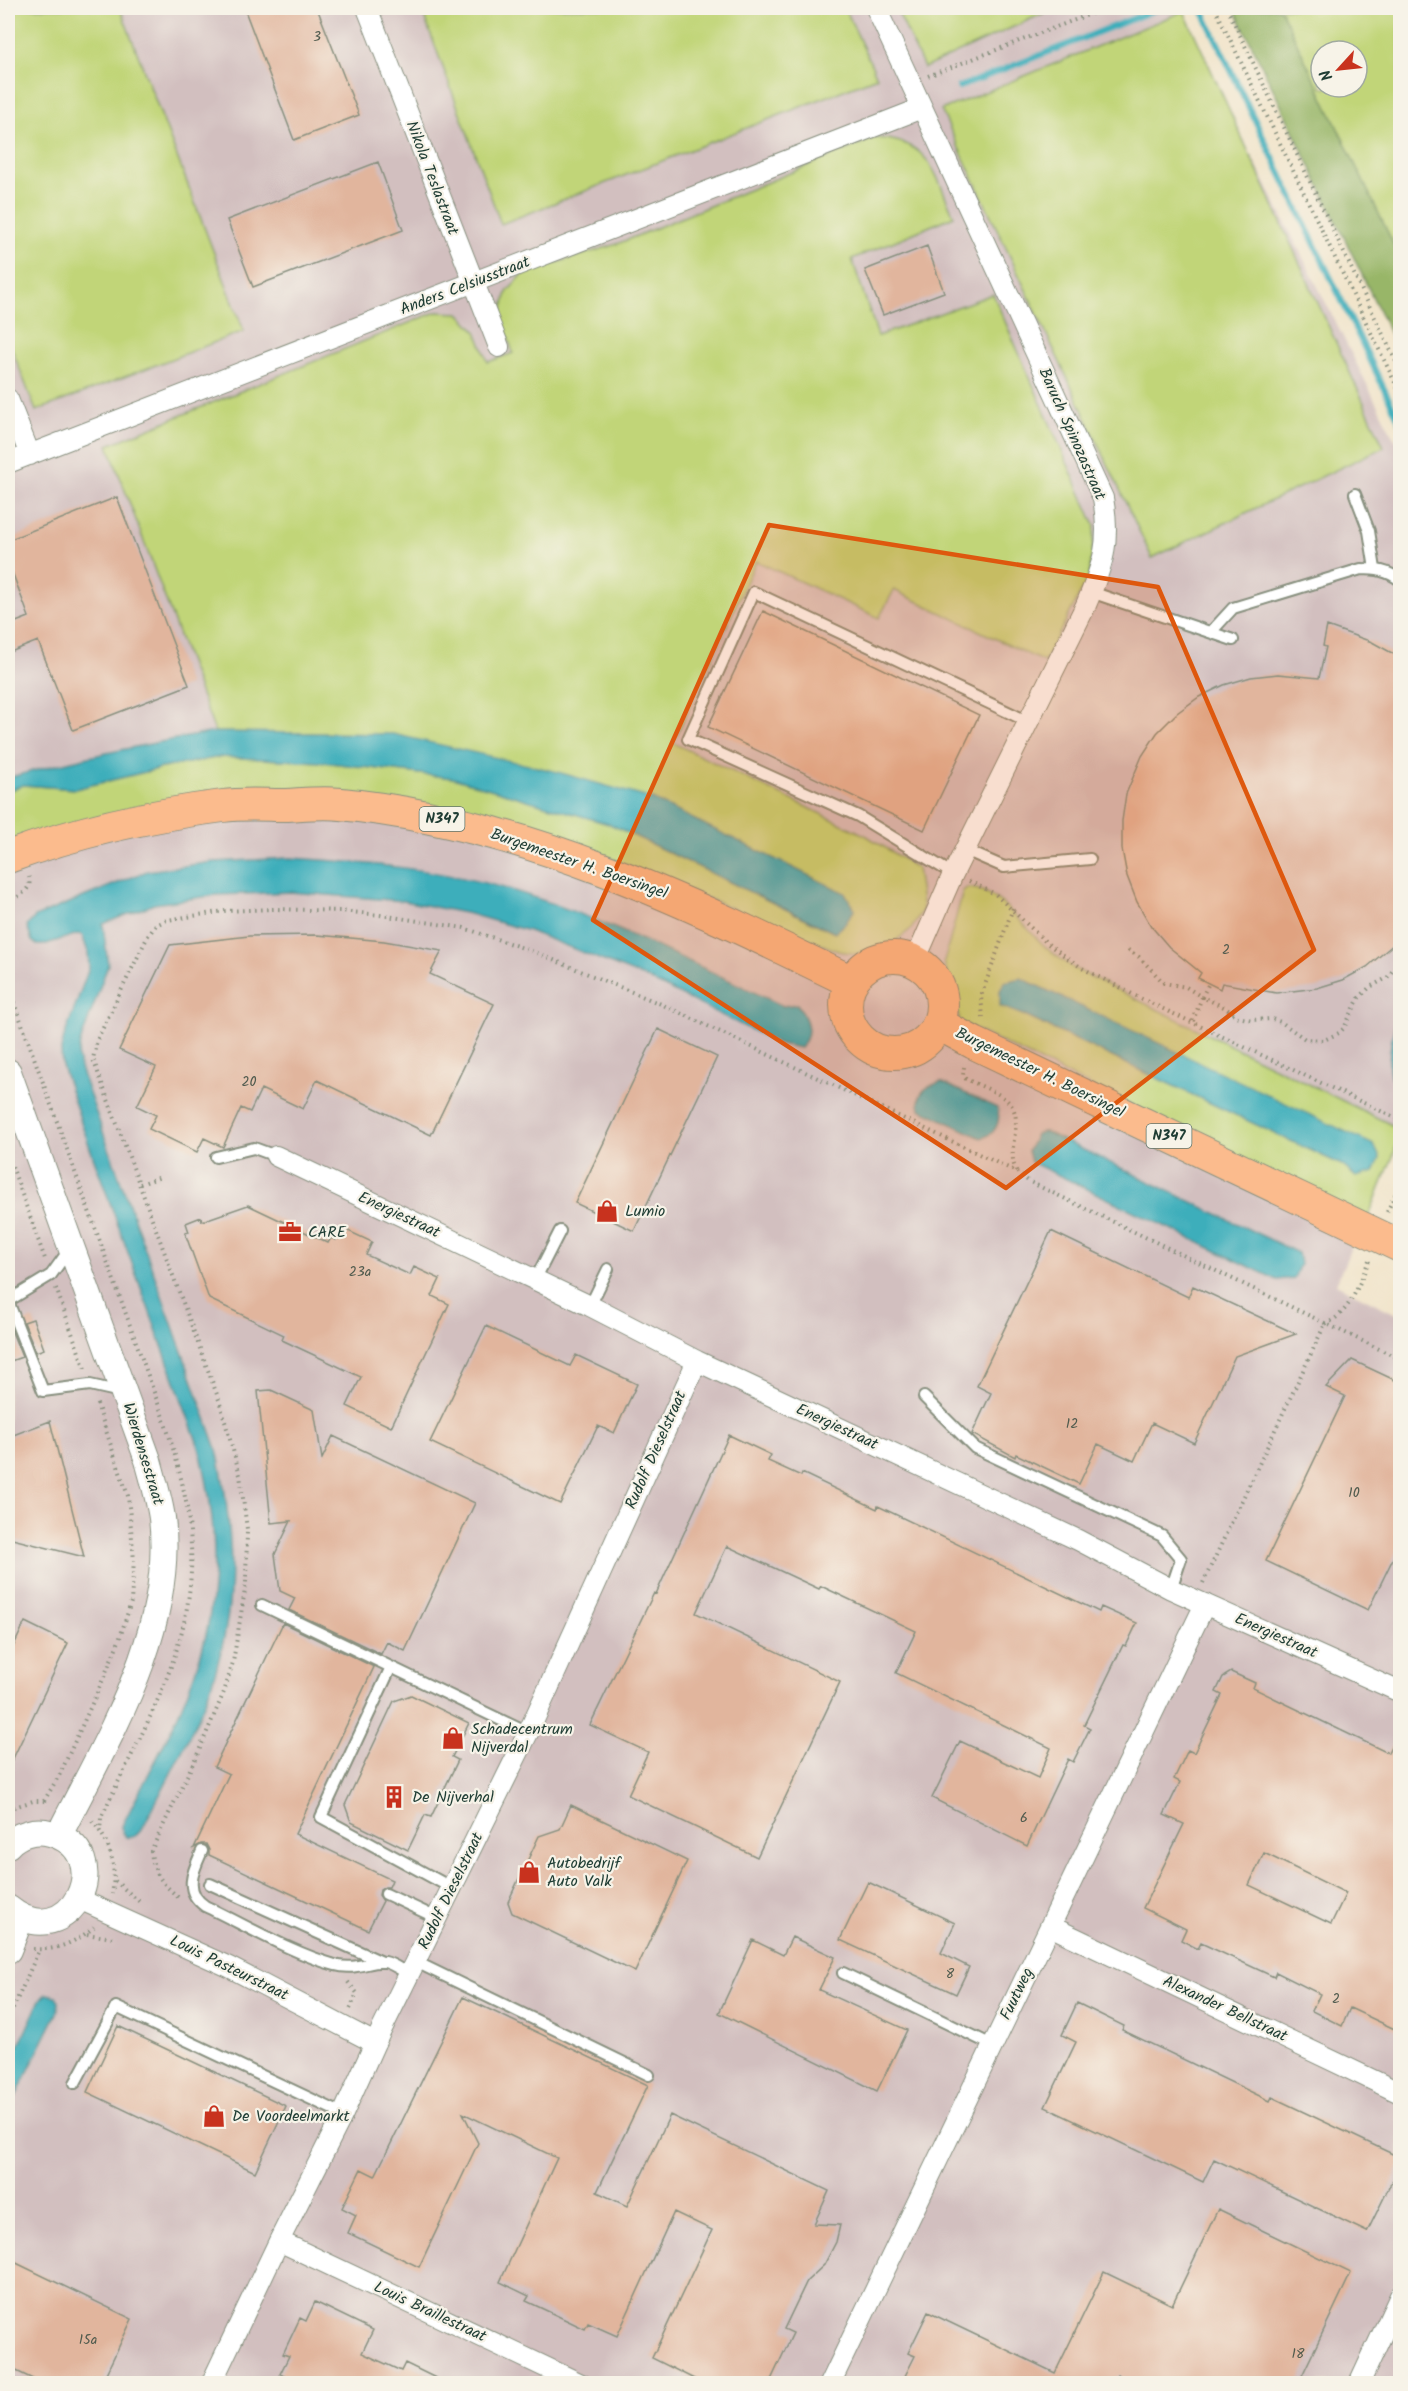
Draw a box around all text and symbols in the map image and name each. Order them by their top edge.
house number: 3 [313,26,321,48]
north arrow [1309,39,1369,99]
text: N [1314,65,1340,85]
street label: Nikola Teslastraat [399,117,466,240]
street label: Anders Celsiusstraat [396,249,534,322]
street label: Baruch Spinozastraat [1032,364,1113,505]
road number: N347 [420,807,464,831]
street label: Burgemeester H. Boersingel [487,822,671,906]
house number: 2 [1222,939,1230,961]
street label: Burgemeester H. Boersingel [951,1021,1129,1125]
house number: 20 [241,1071,257,1093]
road number: N347 [1146,1124,1192,1148]
street label: Energiestraat [354,1185,445,1245]
shop icon: Lumio [594,1198,620,1224]
place label: Lumio [625,1199,665,1224]
office icon: CARE [277,1219,303,1245]
place label: CARE [308,1220,347,1245]
house number: 23a [349,1261,371,1283]
street label: Rudolf Dieselstraat [619,1386,694,1513]
street label: Energiestraat [792,1397,883,1457]
street label: Wierdensestraat [116,1400,171,1509]
house number: 12 [1066,1413,1078,1435]
house number: 10 [1348,1482,1360,1504]
street label: Energiestraat [1230,1607,1322,1666]
place label: Schadecentrum Nijverdal [471,1717,573,1760]
shop icon: Schadecentrum Nijverdal [440,1725,466,1751]
building icon: De Nijverhal [381,1784,407,1810]
place label: De Nijverhal [412,1785,494,1810]
house number: 6 [1020,1807,1028,1829]
street label: Rudolf Dieselstraat [412,1828,491,1954]
place label: Autobedrijf Auto Valk [547,1851,623,1894]
shop icon: Autobedrijf Auto Valk [516,1859,542,1885]
street label: Louis Pasteurstraat [165,1928,293,2008]
house number: 8 [946,1963,955,1985]
street label: Fuutweg [994,1964,1040,2024]
street label: Alexander Bellstraat [1158,1969,1292,2049]
house number: 2 [1332,1988,1340,2010]
shop icon: De Voordeelmarkt [201,2103,227,2129]
place label: De Voordeelmarkt [232,2104,351,2129]
street label: Louis Braillestraat [369,2275,491,2349]
house number: 15a [79,2329,97,2351]
house number: 18 [1292,2343,1305,2365]

